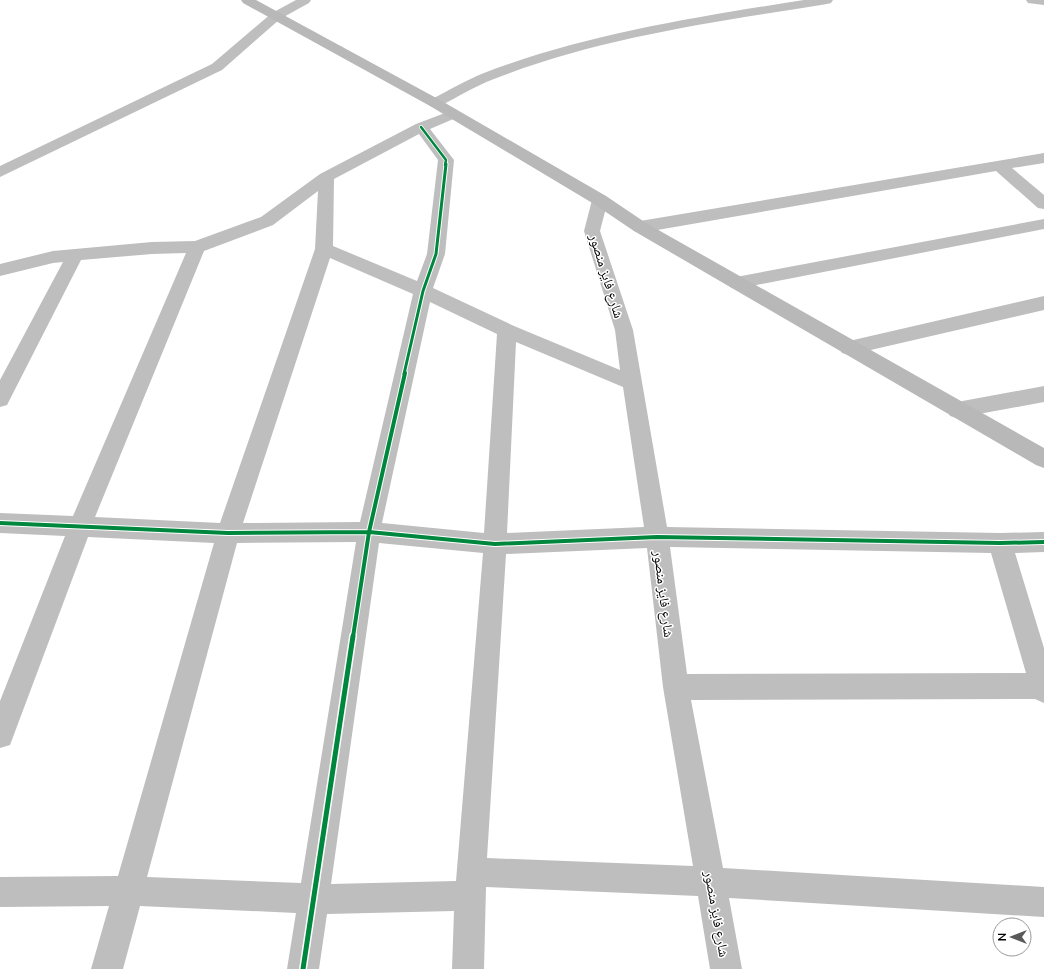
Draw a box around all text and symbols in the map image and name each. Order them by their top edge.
street label: شارع فايز منصور [584,231,628,321]
street label: شارع فايز منصور [649,549,678,638]
street label: شارع فايز منصور [699,869,733,959]
north arrow [992,917,1032,957]
text: N [995,933,1009,941]

